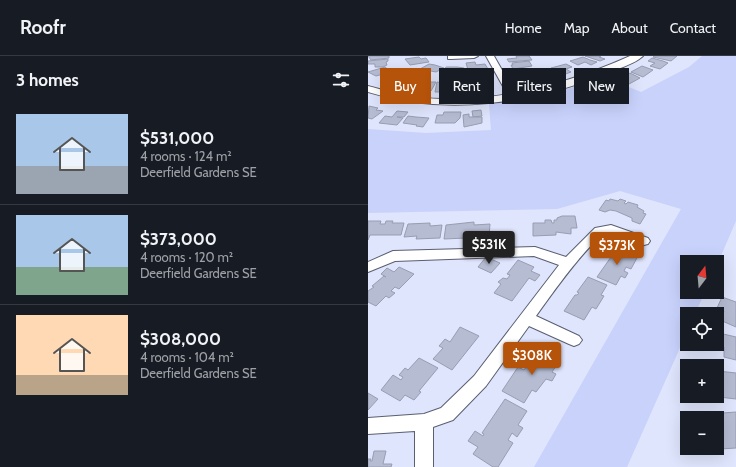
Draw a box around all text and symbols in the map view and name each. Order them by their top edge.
text: Roofr [20,16,66,39]
text: Home [505,19,542,37]
text: Map [564,19,589,37]
text: About [611,19,648,37]
text: Contact [670,19,716,37]
chip: Buy [380,68,431,104]
chip: Rent [439,68,494,104]
chip: Filters [502,68,566,104]
chip: New [574,68,629,104]
icon: filters [330,69,352,91]
text: 3 homes [16,70,79,90]
text: $531,000 [140,128,214,148]
icon: home [48,130,96,178]
text: 4 rooms · 124 m² [140,148,232,164]
text: Deerfield Gardens SE [140,164,257,180]
text: $373,000 [140,229,217,249]
icon: home [48,231,96,279]
pin: $531K [461,231,517,265]
pin: $373K [589,232,645,266]
text: $531K [472,236,506,252]
text: $373K [599,237,635,253]
text: 4 rooms · 120 m² [140,249,233,265]
north arrow [680,255,724,299]
map controls [680,255,724,455]
text: Deerfield Gardens SE [140,265,257,281]
button: locate [680,307,724,351]
text: $308,000 [140,329,221,349]
icon: home [48,331,96,379]
pin: $308K [504,342,560,376]
text: $308K [512,347,552,363]
text: 4 rooms · 104 m² [140,349,234,365]
button: + [680,359,724,403]
text: Deerfield Gardens SE [140,365,257,381]
button: − [680,411,724,455]

